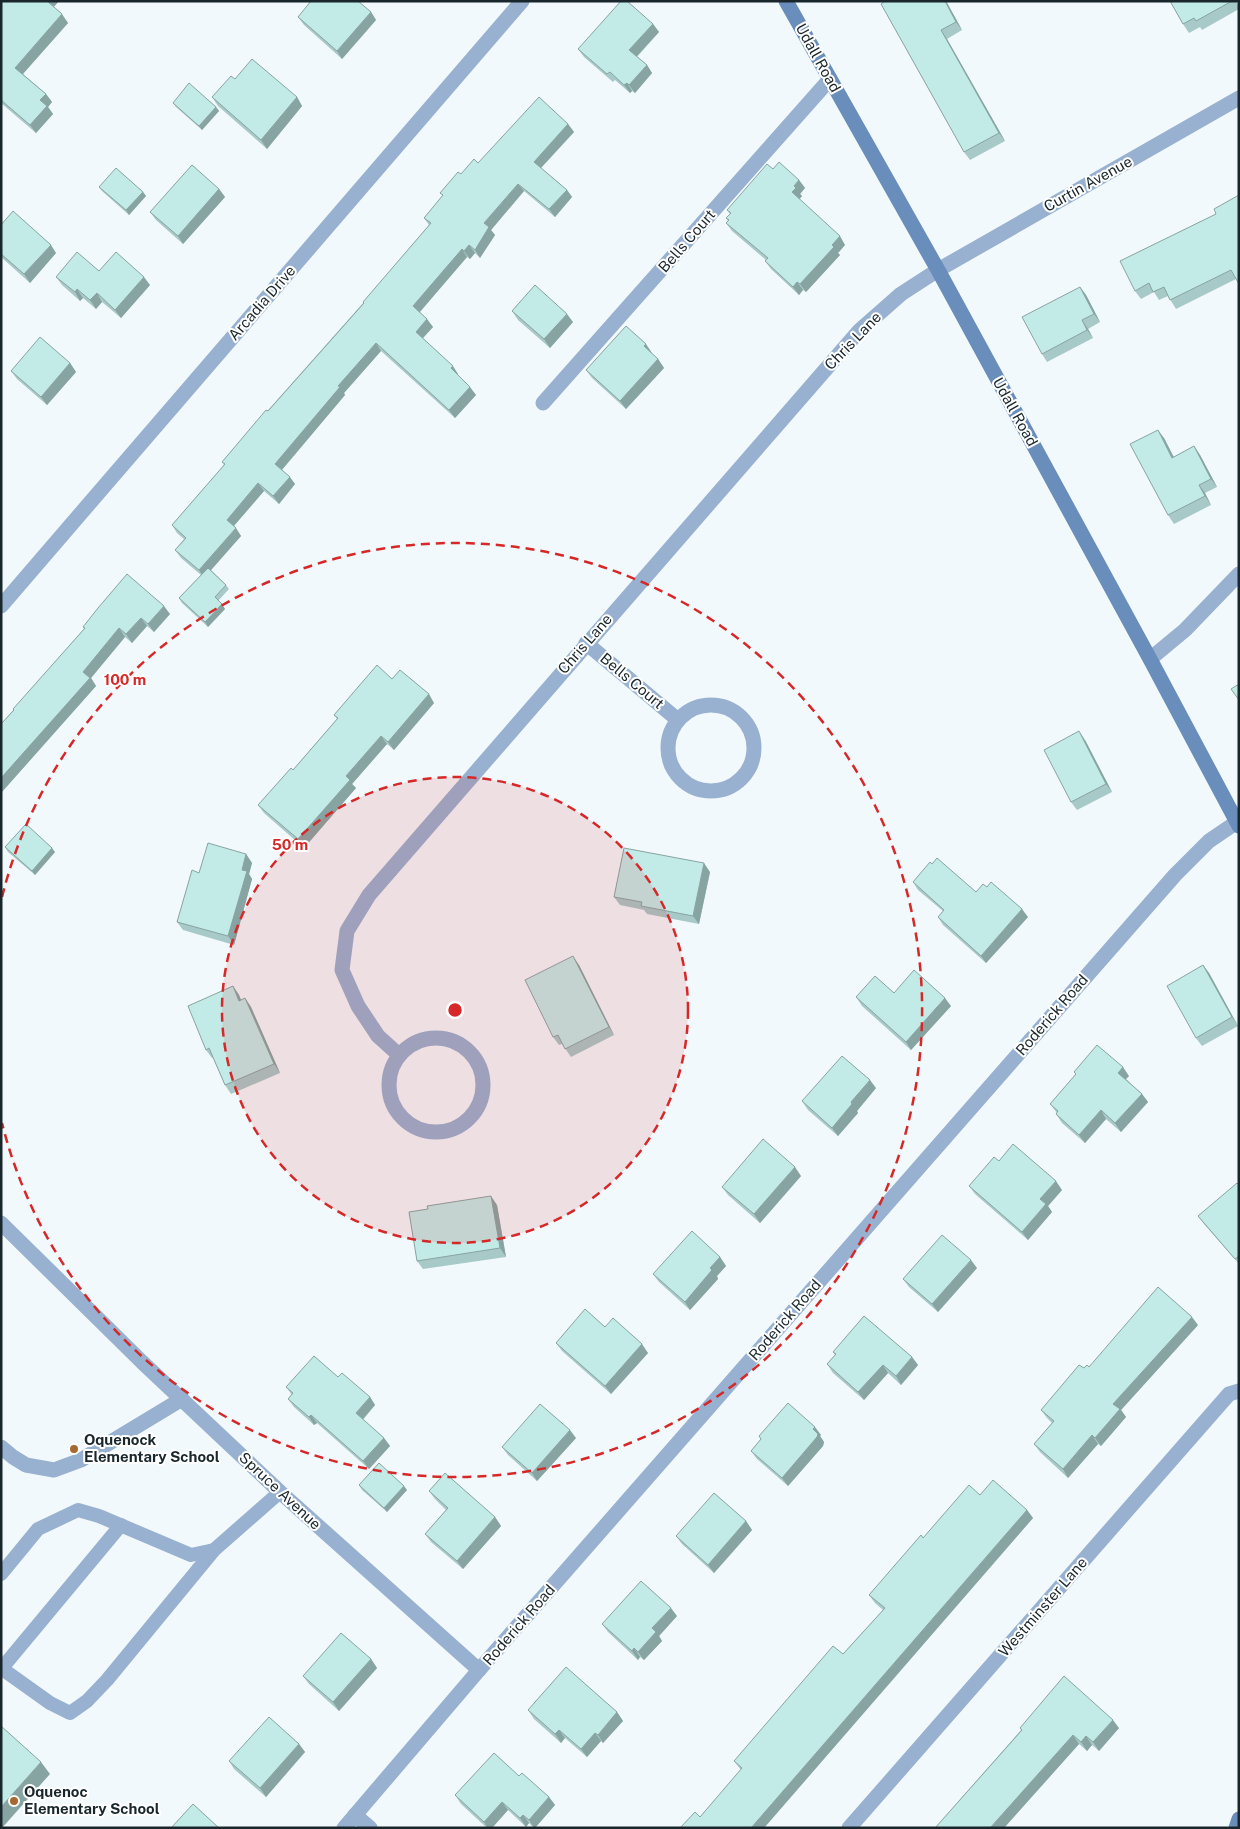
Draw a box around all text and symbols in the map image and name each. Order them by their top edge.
street label: Udall Road [793,20,844,95]
street label: Curtin Avenue [1041,152,1135,215]
street label: Bells Court [655,206,719,275]
street label: Arcadia Drive [225,262,299,343]
street label: Chris Lane [821,308,884,373]
street label: Udall Road [990,374,1041,449]
street label: Chris Lane [554,610,615,677]
street label: Bells Court [597,649,668,712]
text: 100 m [104,671,146,688]
text: 50 m [272,836,308,853]
street label: Roderick Road [1012,971,1091,1058]
centre of rings [446,1001,464,1019]
street label: Roderick Road [745,1276,824,1363]
place label: Oquenock Elementary School [84,1431,220,1465]
marker: Oquenock Elementary School [68,1443,80,1455]
street label: Spruce Avenue [236,1449,325,1533]
street label: Westminster Lane [995,1554,1090,1660]
street label: Roderick Road [479,1581,558,1668]
place label: Oquenoc Elementary School [24,1783,160,1817]
marker: Oquenoc Elementary School [8,1795,20,1807]

